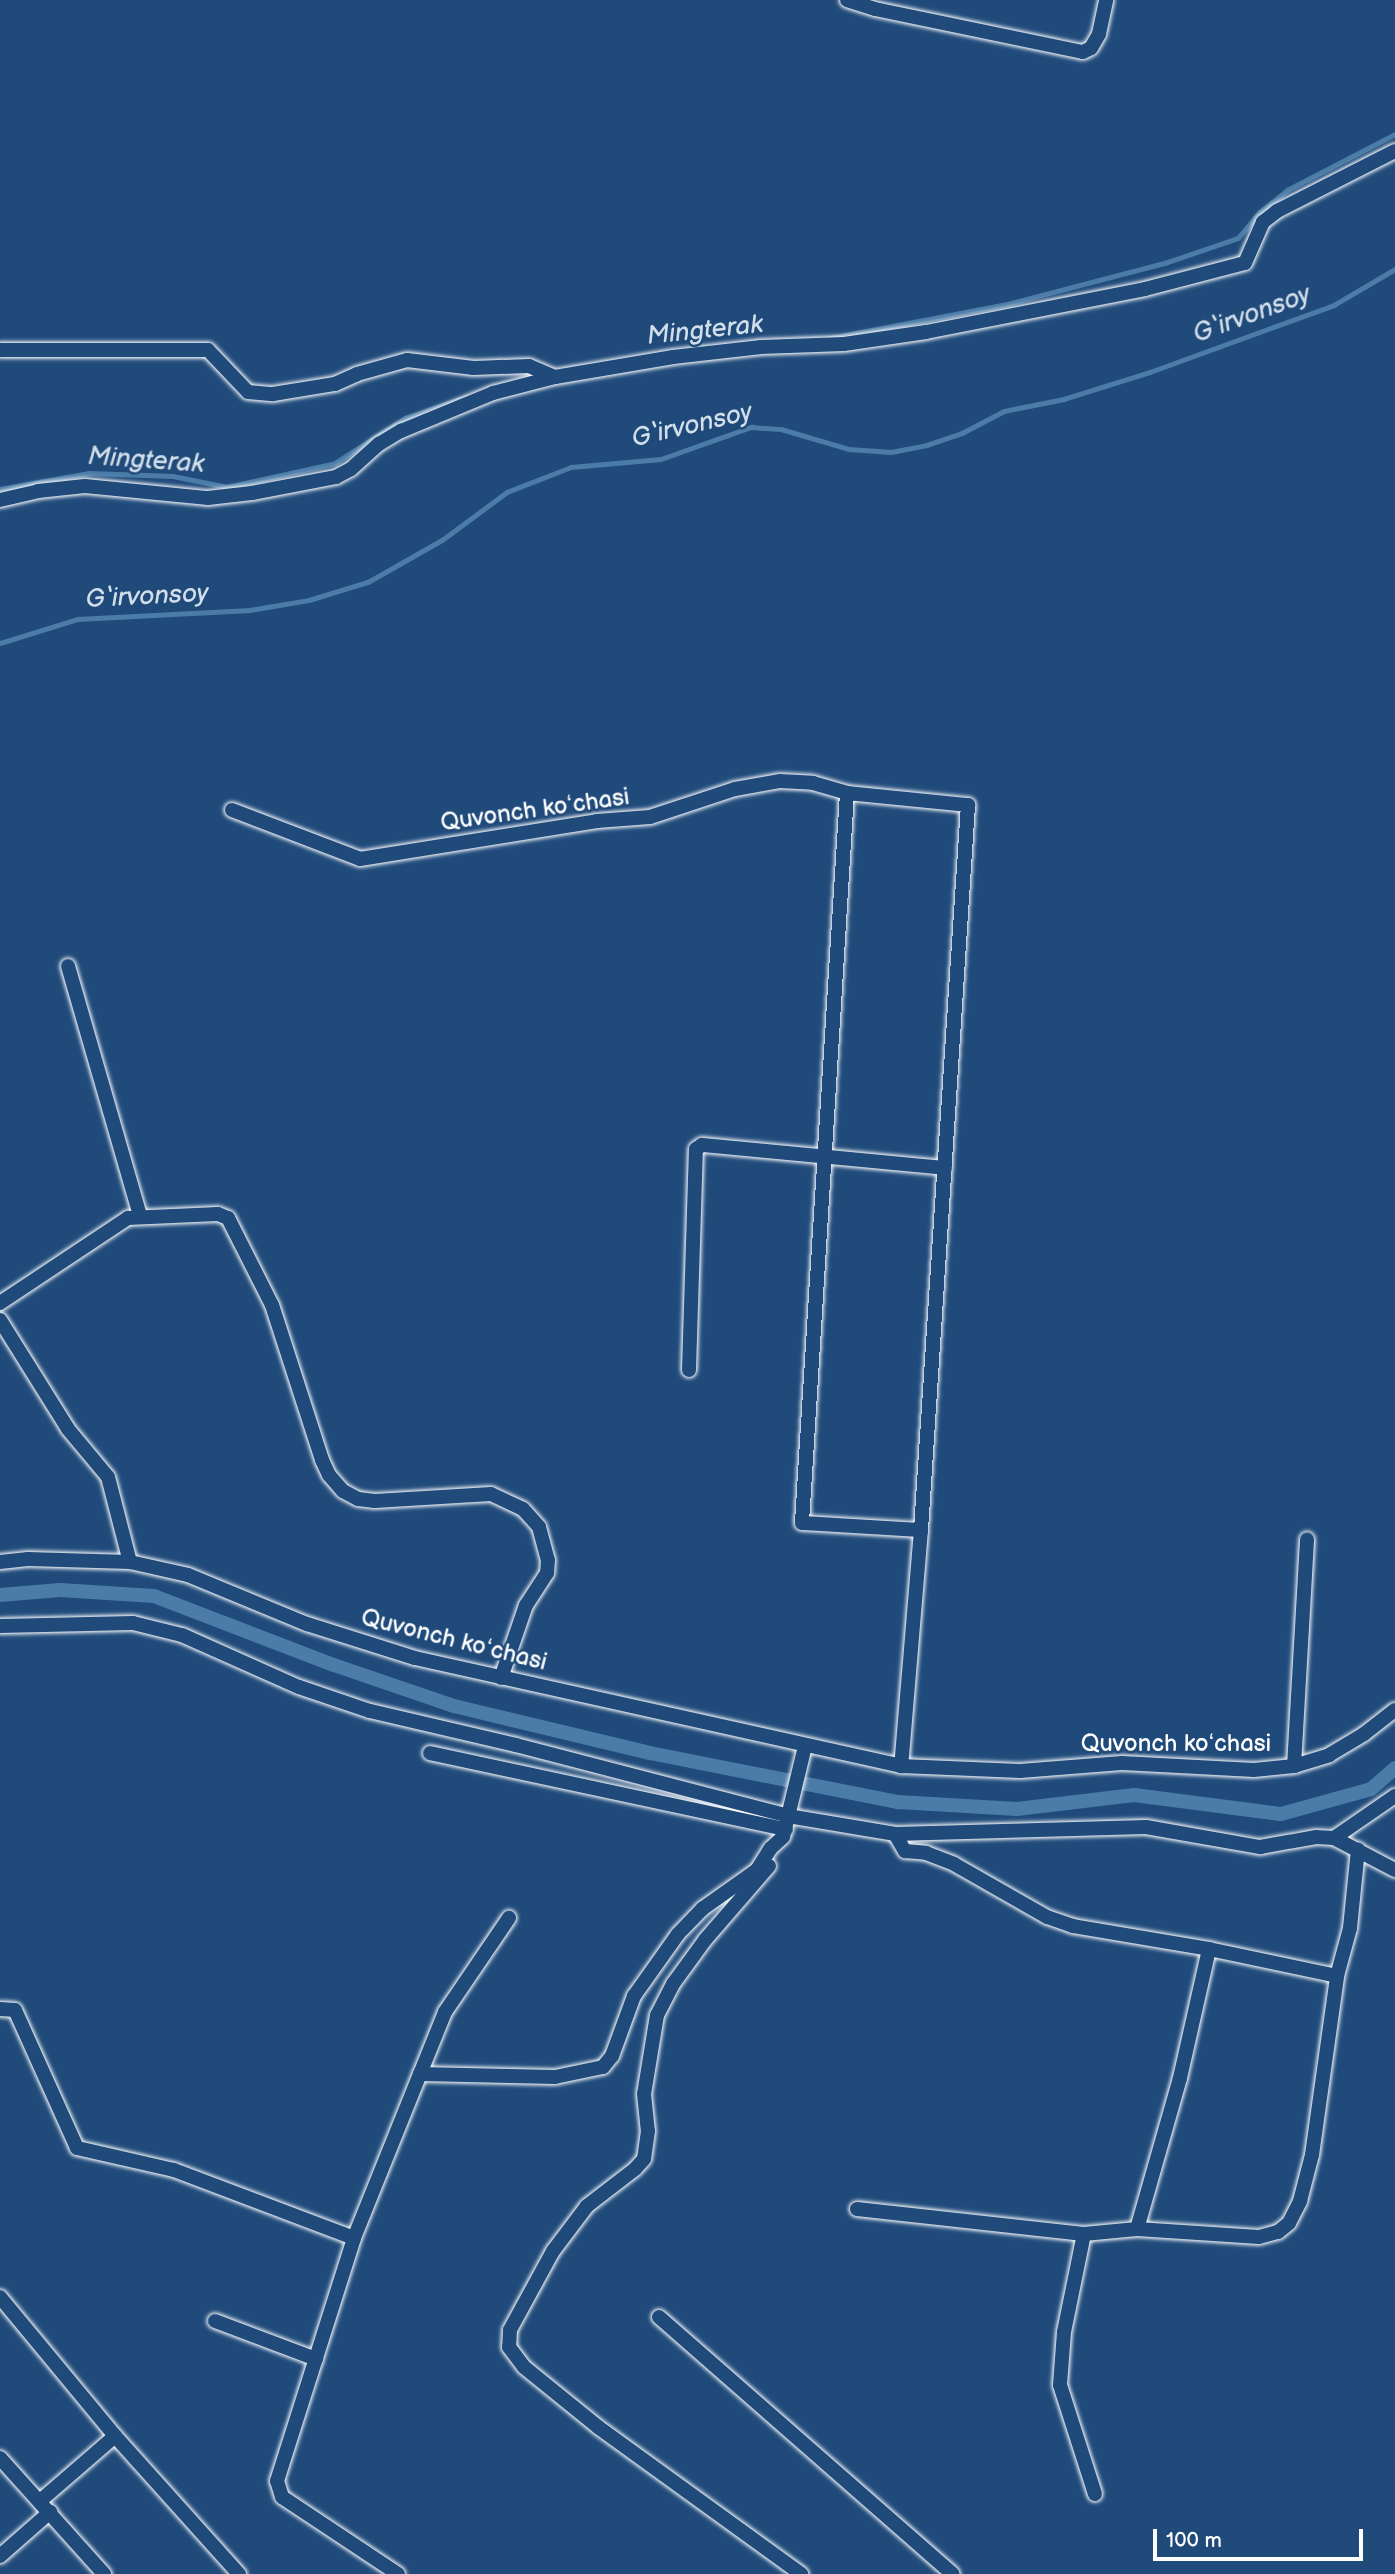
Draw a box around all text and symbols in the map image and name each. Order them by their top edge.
water label: G‘irvonsoy [1189,279,1315,351]
water label: Mingterak [645,309,765,353]
water label: G‘irvonsoy [629,397,755,455]
water label: Mingterak [87,441,205,481]
water label: G‘irvonsoy [85,578,209,616]
street label: Quvonch koʻchasi [439,782,631,838]
street label: Quvonch koʻchasi [358,1603,550,1677]
street label: Quvonch koʻchasi [1081,1730,1271,1758]
scale bar [1157,2514,1367,2558]
text: 100 m [1166,2528,1222,2553]

